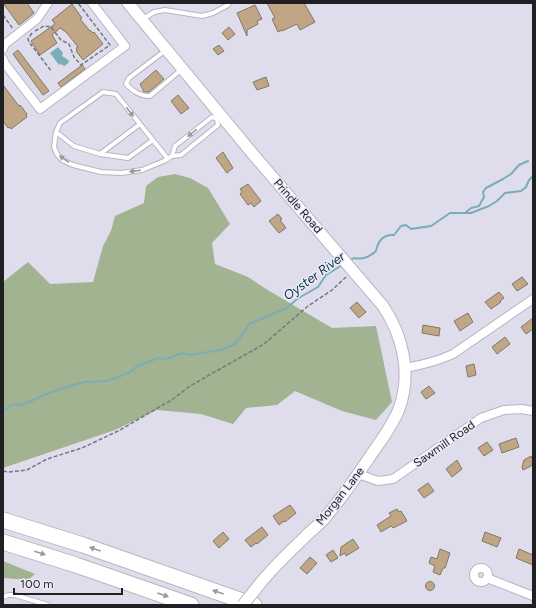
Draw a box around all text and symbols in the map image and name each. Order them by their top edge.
one-way arrow [126,106,134,117]
one-way arrow [186,128,197,137]
one-way arrow [59,156,70,163]
one-way arrow [129,168,141,174]
street label: Prindle Road [271,176,325,236]
water label: Oyster River [280,248,348,303]
street label: Sawmill Road [411,418,477,470]
street label: Morgan Lane [313,464,367,528]
one-way arrow [89,546,101,552]
one-way arrow [35,550,47,556]
scale bar [14,570,122,596]
text: 100 m [20,577,54,591]
one-way arrow [211,589,223,595]
one-way arrow [158,592,170,598]

